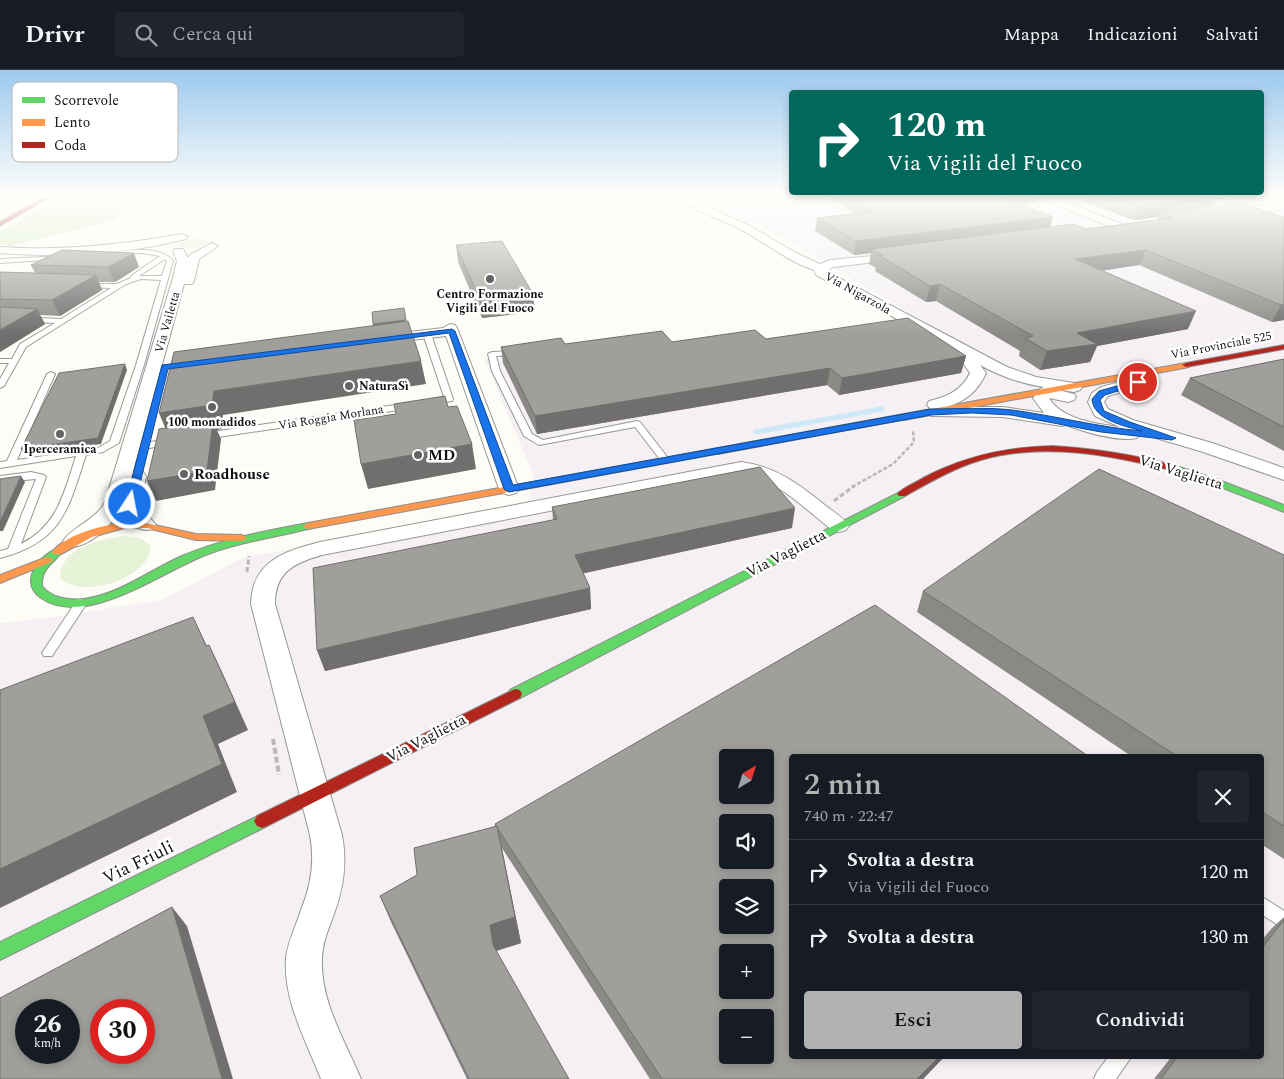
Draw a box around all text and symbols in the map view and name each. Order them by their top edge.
search box [114,12,464,57]
text: Drivr [25,17,84,53]
text: Cerca qui [172,20,253,49]
icon: search [132,21,160,49]
text: Mappa [1004,21,1059,48]
text: Indicazioni [1087,21,1178,48]
text: Salvati [1206,21,1259,48]
legend [12,82,178,162]
text: Scorrevole [54,90,119,111]
text: 120 m [887,99,986,152]
icon: right [804,110,869,175]
text: Lento [54,112,90,133]
text: Coda [54,135,87,156]
text: Via Vigili del Fuoco [887,147,1082,180]
street label: Via Nigarzola [821,267,895,320]
marker: Centro Formazione Vigili del Fuoco [484,273,496,285]
place label: Centro Formazione Vigili del Fuoco [436,285,544,318]
street label: Via Vailetta [150,289,185,355]
street label: Via Provinciale 525 [1169,326,1273,365]
pin [1117,361,1159,403]
icon: arrive [1124,368,1152,396]
place label: NaturaSì [359,377,409,396]
marker: NaturaSì [343,380,355,392]
street label: Via Roggia Morlana [277,400,385,435]
marker: 100 montadidos [206,401,218,413]
place label: 100 montadidos [168,413,256,432]
marker: Iperceramica [54,428,66,440]
place label: Iperceramica [23,440,97,459]
place label: MD [428,444,455,467]
marker: MD [412,449,424,461]
street label: Via Vaglietta [1136,449,1226,496]
place label: Roadhouse [194,463,270,486]
marker: Roadhouse [178,468,190,480]
position arrow [103,477,155,529]
street label: Via Vaglietta [742,523,831,583]
street label: Via Vaglietta [382,708,471,768]
north arrow [719,749,774,804]
map controls [719,749,774,1064]
text: 2 min [804,762,882,808]
button: close [1197,771,1249,823]
text: 740 m · 22:47 [804,804,894,828]
button: sound [719,814,774,869]
street label: Via Friuli [98,834,179,891]
text: Svolta a destra [847,846,974,875]
icon: right [804,858,832,886]
text: 120 m [1199,858,1249,887]
text: Via Vigili del Fuoco [847,875,989,899]
button: layers [719,879,774,934]
icon: right [804,923,832,951]
text: Svolta a destra [847,923,974,952]
text: 130 m [1199,923,1249,952]
button: + [719,944,774,999]
button: Esci [804,991,1022,1049]
button: Condividi [1032,991,1249,1049]
speed limit sign: 30 [90,999,155,1064]
text: 26 [33,1006,62,1044]
button: − [719,1009,774,1064]
text: km/h [34,1034,61,1053]

